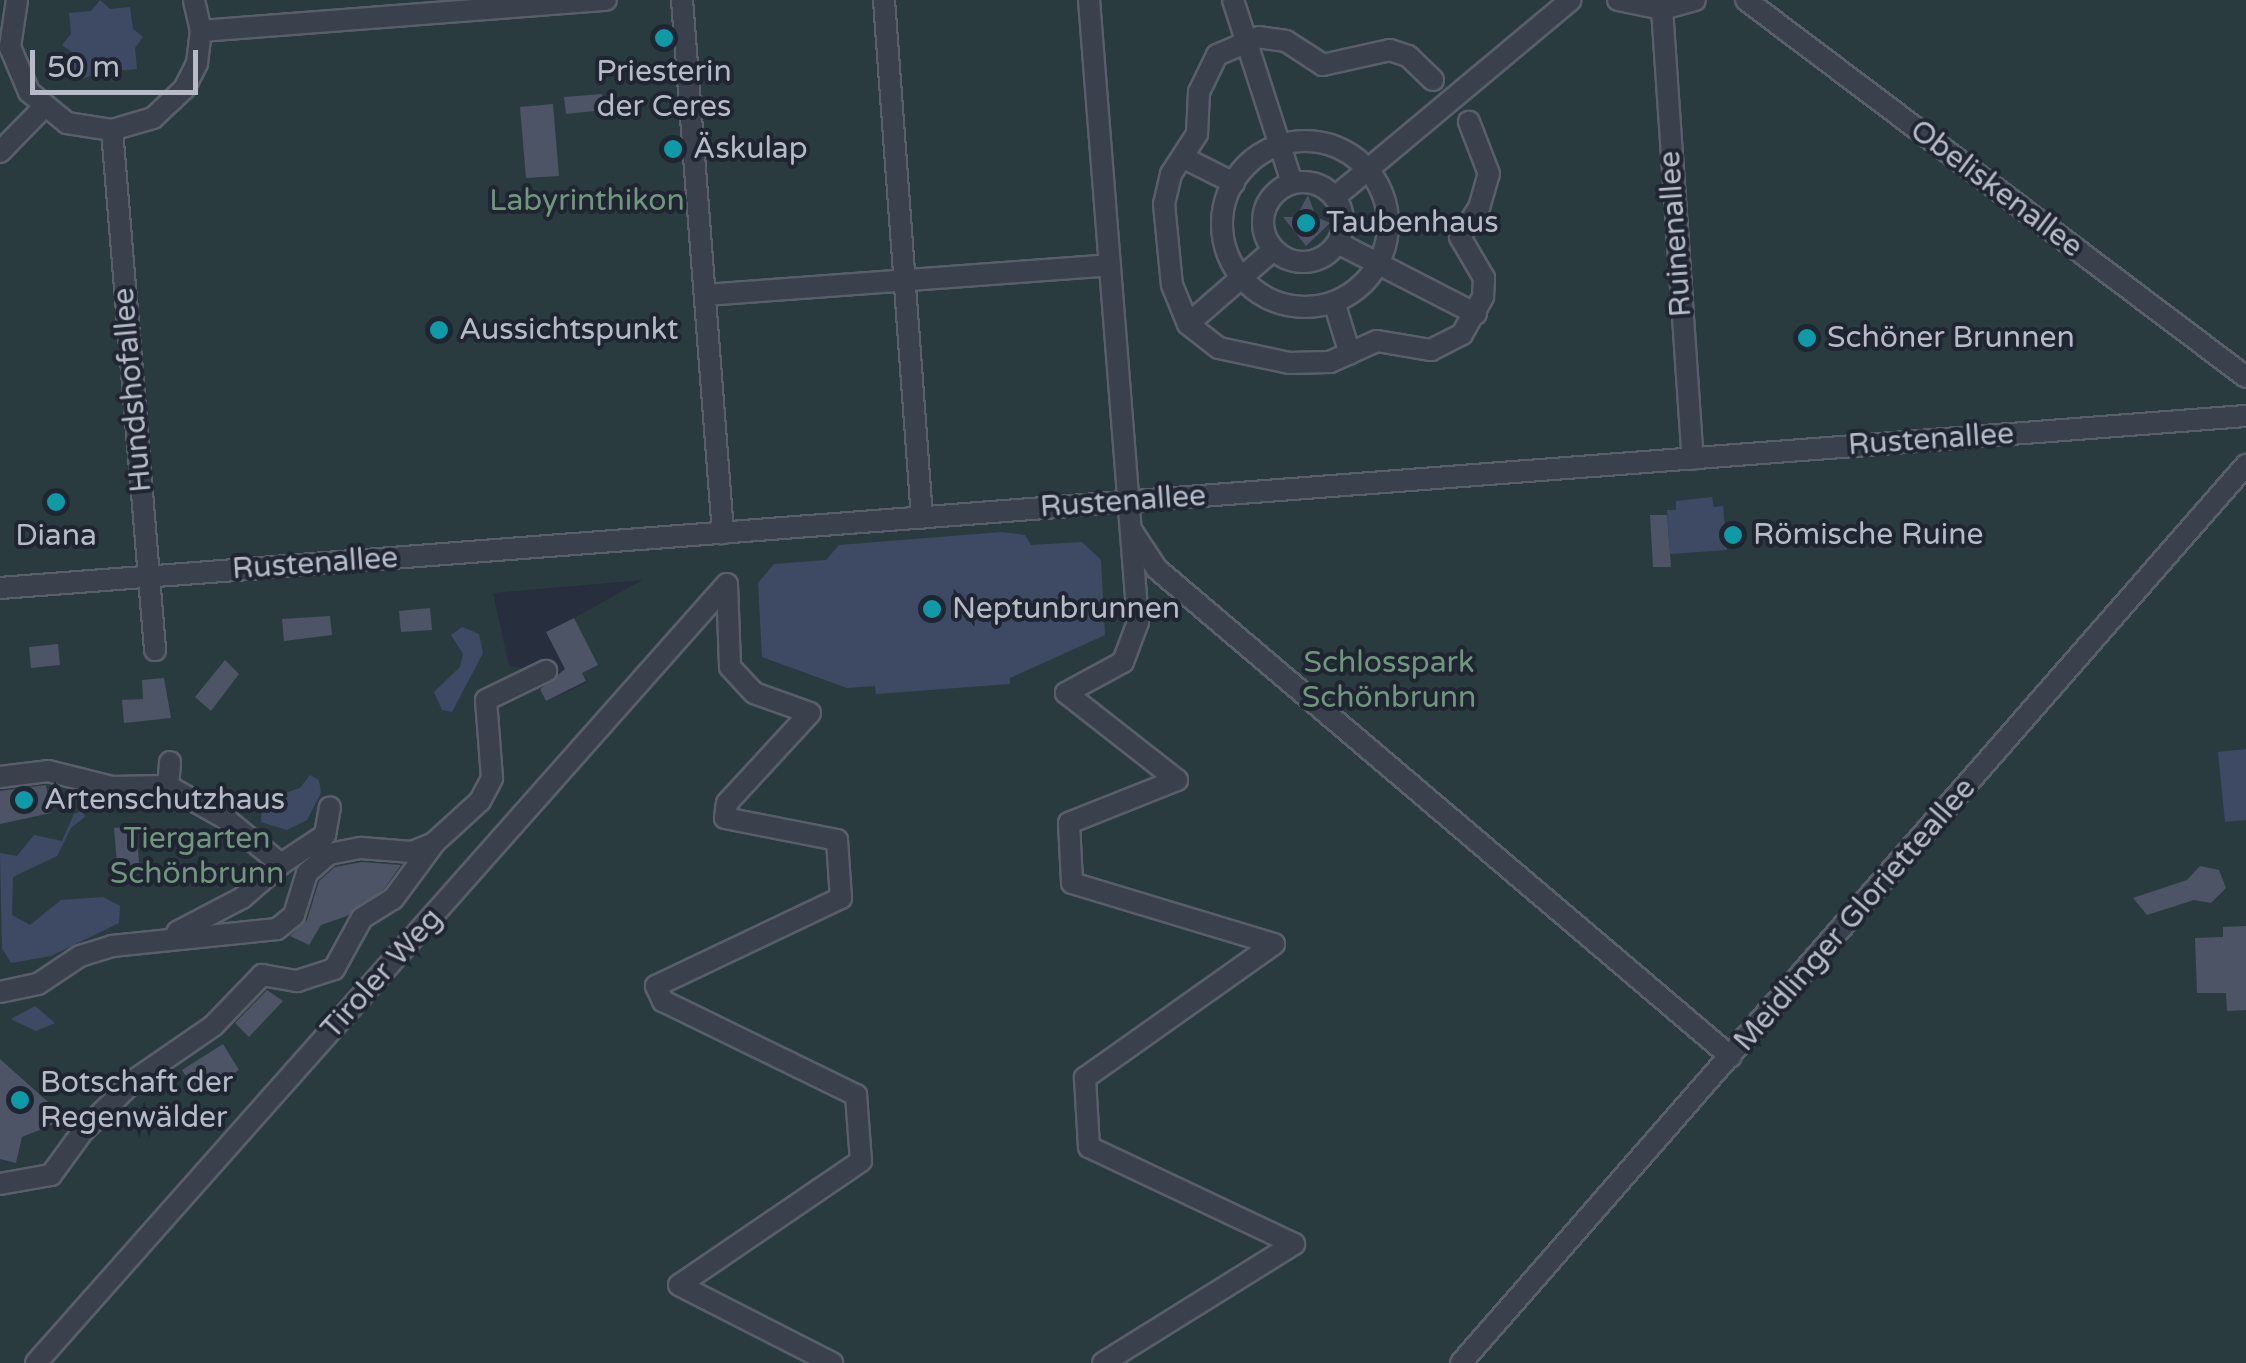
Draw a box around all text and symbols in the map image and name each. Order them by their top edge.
marker: Priesterin der Ceres [653,27,675,49]
scale bar [35,30,202,92]
text: 50 m [47,49,120,86]
place label: Priesterin der Ceres [596,54,732,124]
street label: Obeliskenallee [1903,113,2089,265]
place label: Äskulap [693,131,808,167]
marker: Äskulap [662,138,684,160]
street label: Ruinenallee [1652,150,1700,318]
park label: Labyrinthikon [489,183,685,219]
place label: Taubenhaus [1326,205,1499,241]
marker: Taubenhaus [1295,212,1317,234]
street label: Hundshofallee [106,286,160,494]
place label: Aussichtspunkt [459,312,679,348]
marker: Aussichtspunkt [428,319,450,341]
place label: Schöner Brunnen [1827,320,2075,356]
marker: Schöner Brunnen [1796,327,1818,349]
street label: Rustenallee [1847,416,2015,464]
street label: Rustenallee [1039,478,1207,526]
marker: Diana [45,491,67,513]
place label: Römische Ruine [1753,517,1983,553]
place label: Diana [15,518,97,554]
marker: Römische Ruine [1722,524,1744,546]
street label: Rustenallee [231,540,399,588]
place label: Neptunbrunnen [952,591,1180,627]
marker: Neptunbrunnen [921,598,943,620]
park label: Schlosspark Schönbrunn [1302,645,1476,716]
street label: Meidlinger Glorietteallee [1727,771,1983,1059]
place label: Artenschutzhaus [44,782,285,818]
marker: Artenschutzhaus [13,789,35,811]
park label: Tiergarten Schönbrunn [110,821,284,892]
street label: Tiroler Weg [314,901,450,1047]
place label: Botschaft der Regenwälder [40,1065,233,1136]
marker: Botschaft der Regenwälder [9,1089,31,1111]

